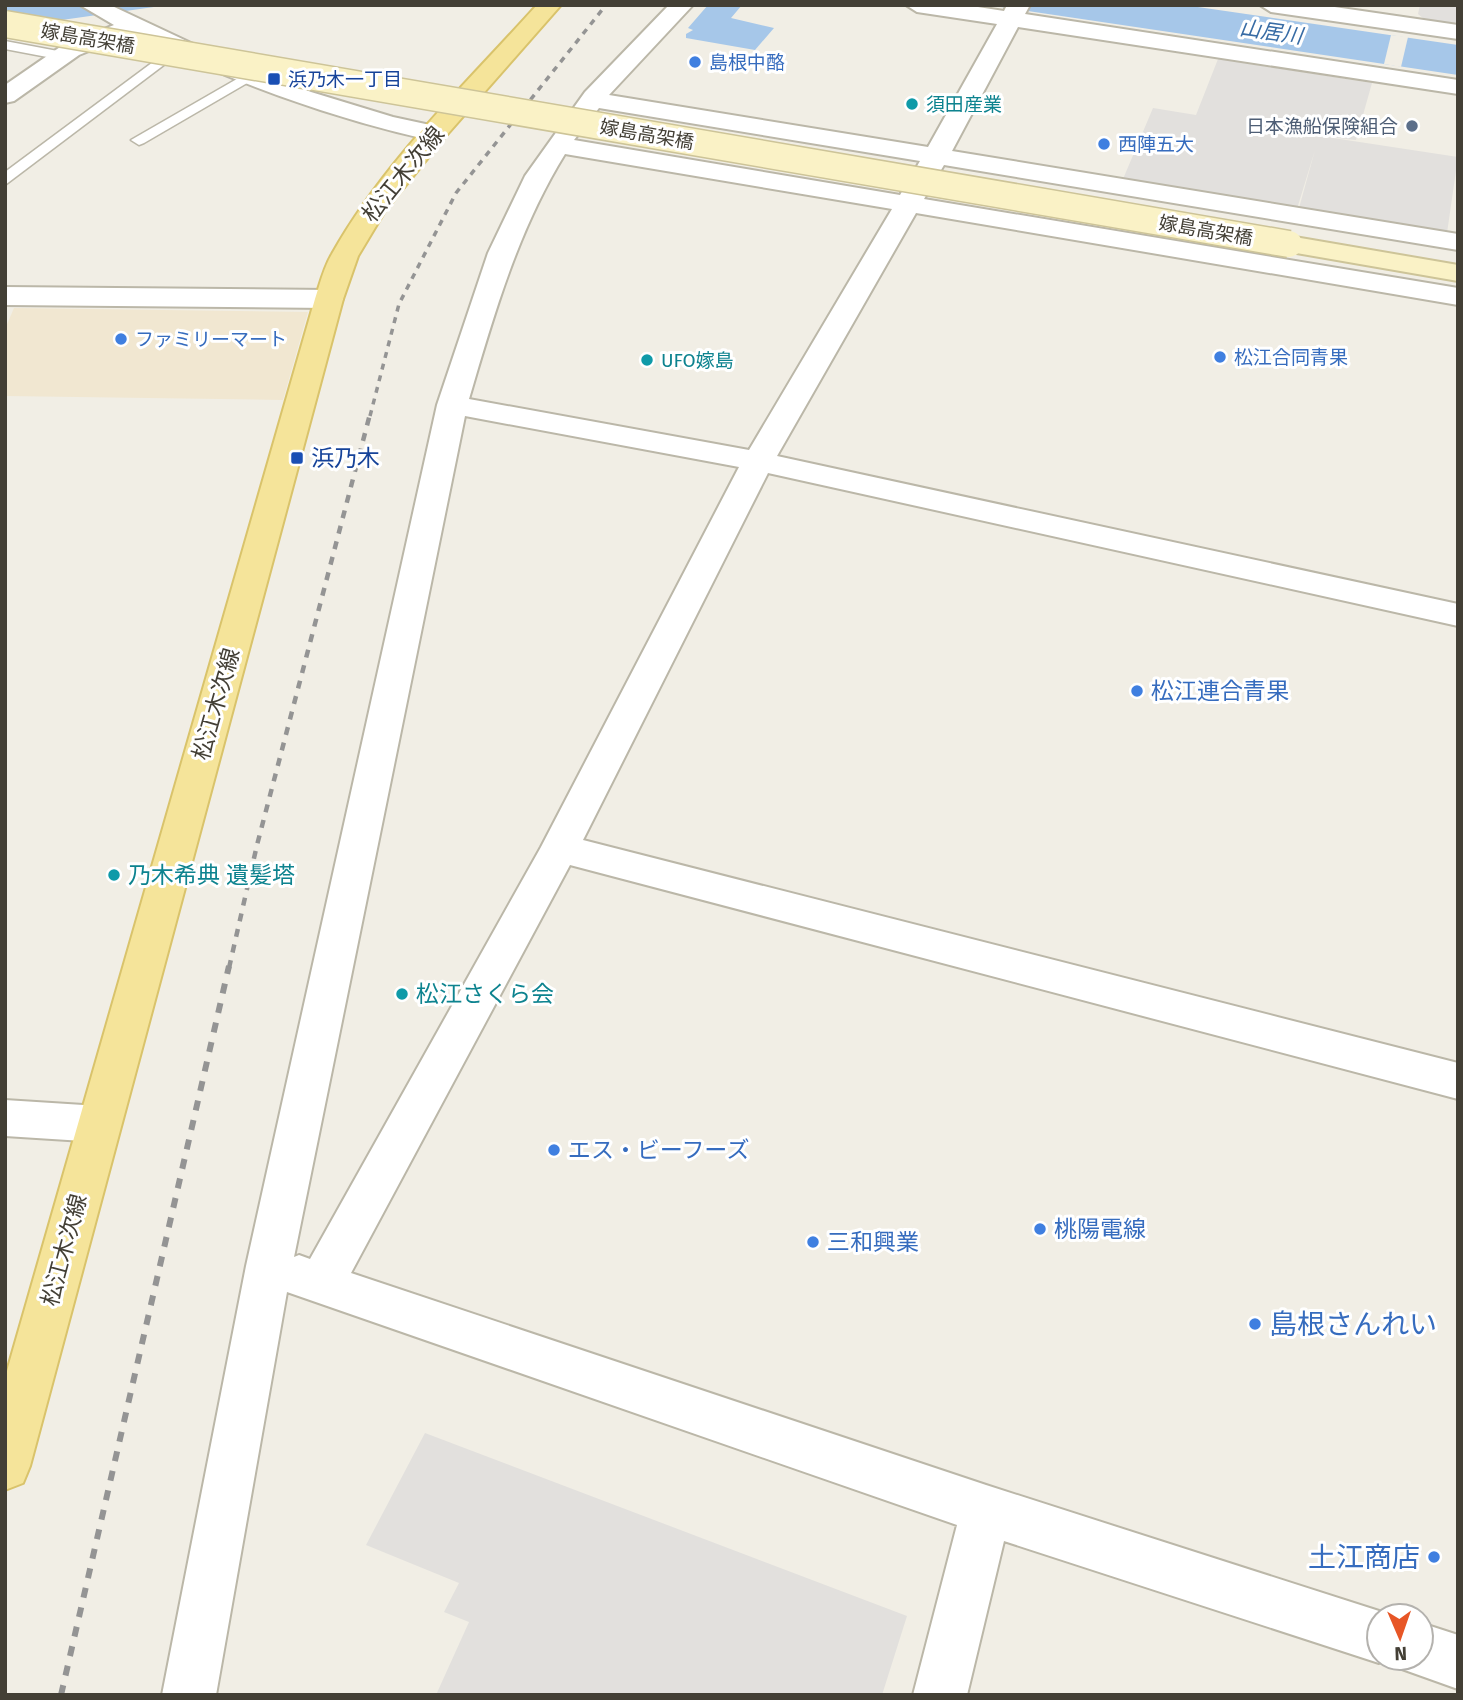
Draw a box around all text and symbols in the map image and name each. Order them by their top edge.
water label: 山居川 [1238,15,1306,50]
street label: 嫁島高架橋 [39,19,137,58]
place label: 島根中酪 [709,51,785,74]
marker: 島根中酪 [687,54,703,70]
place label: 浜乃木一丁目 [288,68,402,91]
marker: 浜乃木一丁目 [266,71,282,87]
place label: 須田産業 [926,93,1002,116]
marker: 須田産業 [904,96,920,112]
street label: 嫁島高架橋 [598,115,696,154]
place label: 日本漁船保険組合 [1246,115,1398,138]
marker: 日本漁船保険組合 [1404,118,1420,134]
street label: 松江木次線 [356,121,450,227]
place label: 西陣五大 [1118,133,1194,156]
marker: 西陣五大 [1096,136,1112,152]
street label: 嫁島高架橋 [1157,211,1255,250]
place label: ファミリーマート [135,328,287,351]
marker: ファミリーマート [113,331,129,347]
place label: 松江合同青果 [1234,346,1348,369]
place label: UFO嫁島 [661,349,734,372]
marker: 松江合同青果 [1212,349,1228,365]
marker: UFO嫁島 [639,352,655,368]
place label: 浜乃木 [311,444,380,472]
marker: 浜乃木 [289,450,305,466]
street label: 松江木次線 [187,645,245,763]
place label: 松江連合青果 [1151,677,1289,705]
marker: 松江連合青果 [1129,683,1145,699]
place label: 乃木希典 遺髪塔 [128,861,295,889]
marker: 乃木希典 遺髪塔 [106,867,122,883]
place label: 松江さくら会 [416,980,554,1008]
marker: 松江さくら会 [394,986,410,1002]
place label: エス・ビーフーズ [568,1136,749,1164]
marker: エス・ビーフーズ [546,1142,562,1158]
street label: 松江木次線 [36,1191,92,1309]
place label: 桃陽電線 [1054,1215,1146,1243]
marker: 桃陽電線 [1032,1221,1048,1237]
place label: 三和興業 [827,1228,919,1256]
marker: 三和興業 [805,1234,821,1250]
place label: 島根さんれい [1269,1308,1437,1341]
marker: 島根さんれい [1247,1316,1263,1332]
place label: 土江商店 [1308,1541,1420,1574]
marker: 土江商店 [1426,1549,1442,1565]
north arrow [1365,1602,1435,1672]
text: N [1394,1642,1407,1665]

